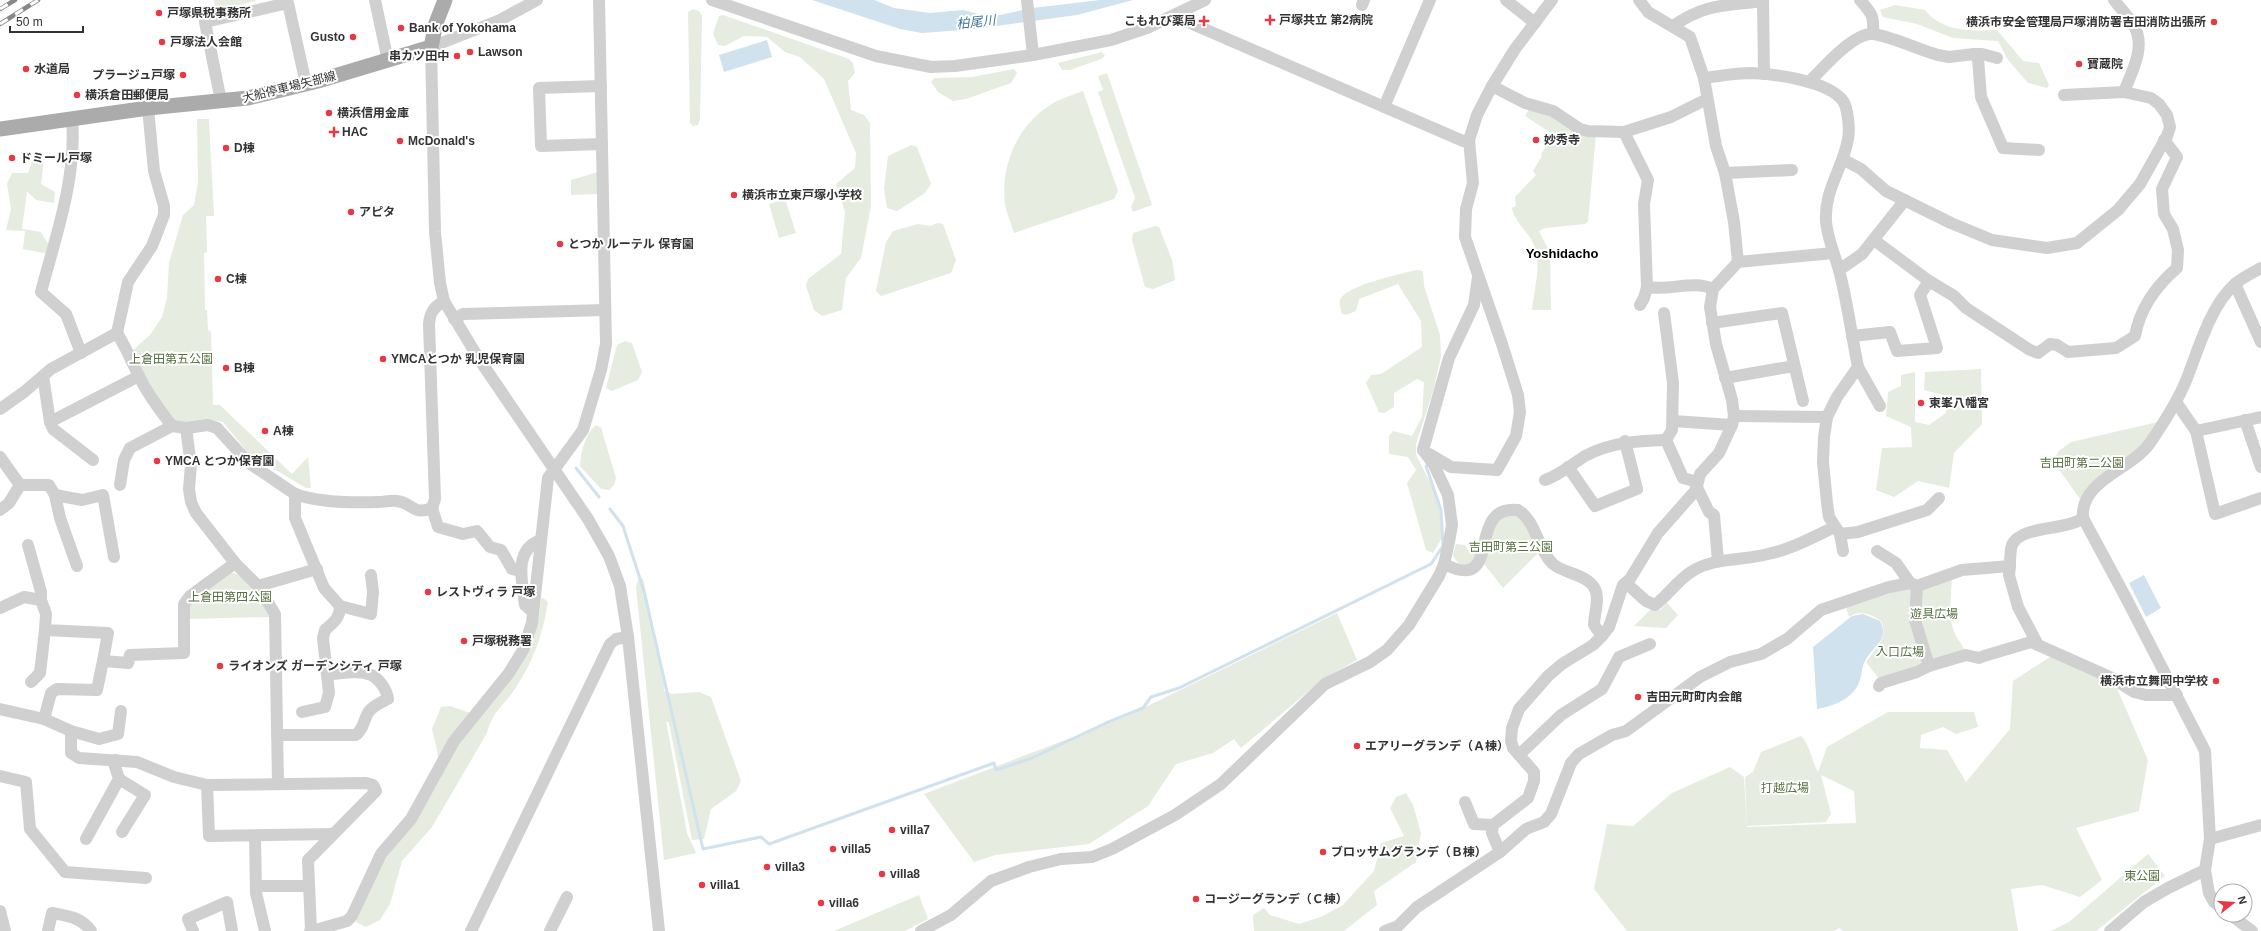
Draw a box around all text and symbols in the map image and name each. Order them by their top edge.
place label: 戸塚県税事務所 [167,6,251,20]
scale bar [10,8,83,34]
marker: 戸塚県税事務所 [154,8,164,18]
water label: 柏尾川 [956,12,998,31]
place label: 戸塚共立 第2病院 [1279,13,1373,27]
place label: こもれび薬局 [1124,14,1196,28]
marker: 戸塚共立 第2病院 [1264,14,1276,26]
text: 50 m [16,15,43,29]
place label: 横浜市安全管理局戸塚消防署吉田消防出張所 [1966,15,2206,29]
marker: こもれび薬局 [1199,16,1209,26]
marker: 横浜市安全管理局戸塚消防署吉田消防出張所 [2209,17,2219,27]
place label: Bank of Yokohama [409,21,516,35]
marker: Bank of Yokohama [396,23,406,33]
place label: Gusto [310,30,345,44]
marker: Gusto [348,32,358,42]
place label: 戸塚法人会館 [170,35,242,49]
marker: 戸塚法人会館 [157,37,167,47]
place label: Lawson [478,45,523,59]
marker: Lawson [465,47,475,57]
place label: 串カツ田中 [389,49,449,63]
marker: 串カツ田中 [452,51,462,61]
place label: 寶蔵院 [2087,57,2123,71]
marker: 寶蔵院 [2074,59,2084,69]
place label: 水道局 [34,62,70,76]
marker: 水道局 [21,64,31,74]
place label: プラージュ戸塚 [92,68,175,82]
street label: 大船停車場矢部線 [241,69,337,105]
marker: プラージュ戸塚 [178,70,188,80]
place label: 横浜倉田郵便局 [85,88,169,102]
marker: 横浜倉田郵便局 [72,90,82,100]
place label: 横浜信用金庫 [337,106,409,120]
marker: 横浜信用金庫 [324,108,334,118]
place label: HAC [342,125,368,139]
marker: HAC [329,127,339,137]
place label: 妙秀寺 [1544,133,1580,147]
place label: McDonald's [408,134,475,148]
marker: 妙秀寺 [1531,135,1541,145]
marker: McDonald's [395,136,405,146]
place label: D棟 [234,141,255,155]
marker: D棟 [221,143,231,153]
place label: ドミール戸塚 [20,151,92,165]
marker: ドミール戸塚 [7,153,17,163]
place label: 横浜市立東戸塚小学校 [742,188,862,202]
marker: 横浜市立東戸塚小学校 [729,190,739,200]
place label: アピタ [359,205,395,219]
marker: アピタ [346,207,356,217]
place label: とつか ルーテル 保育園 [568,237,694,251]
marker: とつか ルーテル 保育園 [555,239,565,249]
district label: Yoshidacho [1526,246,1598,261]
place label: C棟 [226,272,247,286]
marker: C棟 [213,274,223,284]
park label: 上倉田第五公園 [129,352,213,366]
place label: YMCAとつか 乳児保育園 [391,352,525,366]
marker: YMCAとつか 乳児保育園 [378,354,388,364]
place label: B棟 [234,361,255,375]
marker: B棟 [221,363,231,373]
place label: 東峯八幡宮 [1929,396,1989,410]
marker: 東峯八幡宮 [1916,398,1926,408]
place label: A棟 [273,424,294,438]
marker: A棟 [260,426,270,436]
place label: YMCA とつか保育園 [165,454,275,468]
marker: YMCA とつか保育園 [152,456,162,466]
park label: 吉田町第二公園 [2040,456,2124,470]
park label: 吉田町第三公園 [1469,540,1553,554]
place label: レストヴィラ 戸塚 [436,585,535,599]
marker: レストヴィラ 戸塚 [423,587,433,597]
park label: 上倉田第四公園 [188,590,272,604]
park label: 遊具広場 [1910,607,1958,621]
place label: 戸塚税務署 [472,634,532,648]
marker: 戸塚税務署 [459,636,469,646]
park label: 入口広場 [1876,645,1924,659]
place label: ライオンズ ガーデンシティ 戸塚 [228,659,402,673]
marker: ライオンズ ガーデンシティ 戸塚 [215,661,225,671]
place label: 横浜市立舞岡中学校 [2100,674,2208,688]
marker: 横浜市立舞岡中学校 [2211,676,2221,686]
place label: 吉田元町町内会館 [1646,690,1742,704]
marker: 吉田元町町内会館 [1633,692,1643,702]
place label: エアリーグランデ（Ａ棟） [1365,739,1509,753]
marker: エアリーグランデ（Ａ棟） [1352,741,1362,751]
park label: 打越広場 [1761,781,1809,795]
place label: villa7 [900,823,930,837]
marker: villa7 [887,825,897,835]
place label: villa5 [841,842,871,856]
marker: villa5 [828,844,838,854]
place label: ブロッサムグランデ（Ｂ棟） [1331,845,1487,859]
marker: ブロッサムグランデ（Ｂ棟） [1318,847,1328,857]
place label: villa3 [775,860,805,874]
marker: villa3 [762,862,772,872]
place label: villa8 [890,867,920,881]
marker: villa8 [877,869,887,879]
park label: 東公園 [2124,869,2160,883]
place label: villa1 [710,878,740,892]
marker: villa1 [697,880,707,890]
north arrow [2213,883,2253,923]
place label: コージーグランデ（Ｃ棟） [1204,892,1348,906]
marker: コージーグランデ（Ｃ棟） [1191,894,1201,904]
text: N [2236,895,2249,906]
place label: villa6 [829,896,859,910]
marker: villa6 [816,898,826,908]

